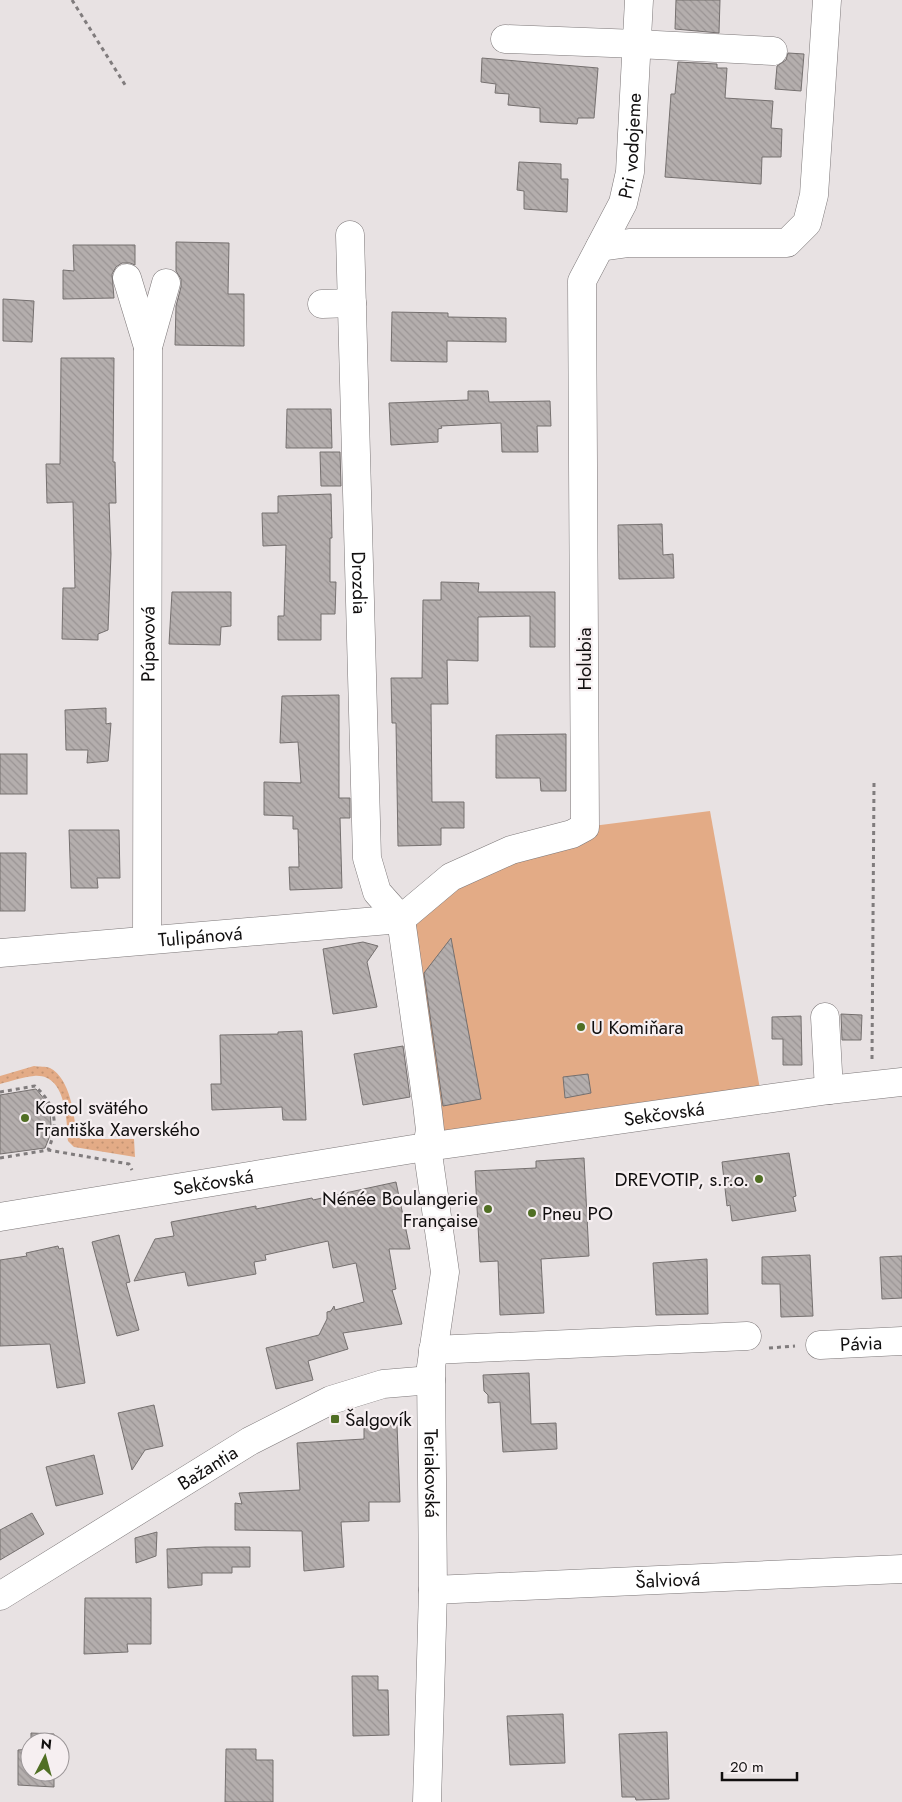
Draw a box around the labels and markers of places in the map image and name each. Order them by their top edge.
place label: U Komiňara [591,1014,684,1041]
marker: U Komiňara [575,1021,587,1033]
place label: Kostol svätého Františka Xaverského [35,1094,200,1143]
marker: Kostol svätého Františka Xaverského [19,1112,31,1124]
place label: DREVOTIP, s.r.o. [615,1166,749,1193]
marker: DREVOTIP, s.r.o. [753,1173,765,1185]
place label: Nénée Boulangerie Française [322,1185,478,1234]
place label: Pneu PO [542,1200,613,1227]
marker: Nénée Boulangerie Française [482,1203,494,1215]
marker: Pneu PO [526,1207,538,1219]
place label: Šalgovík [345,1406,412,1433]
marker: Šalgovík [329,1413,341,1425]

